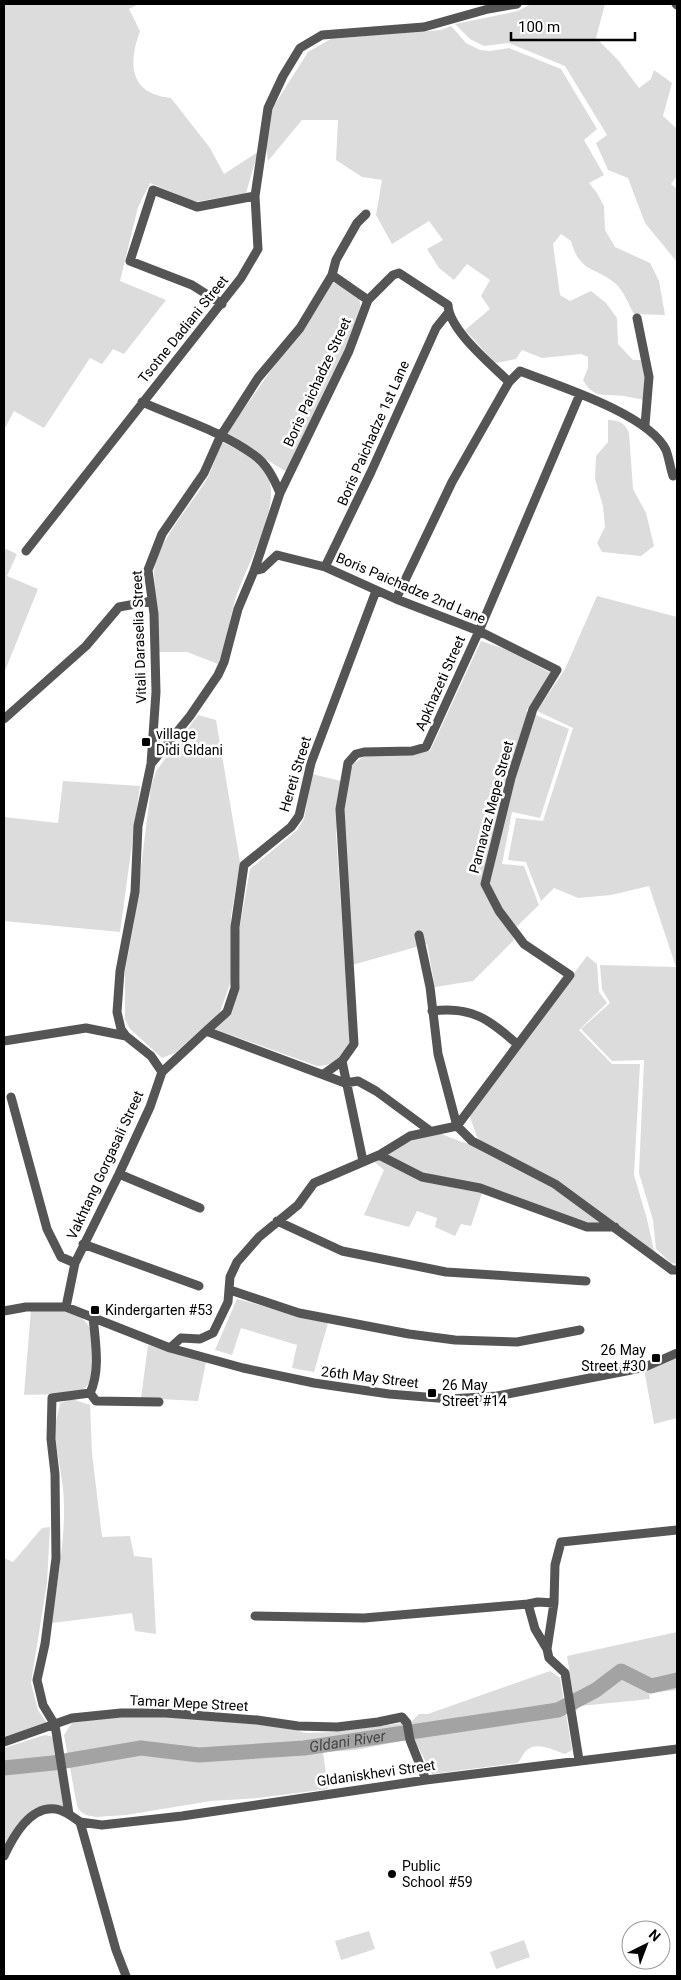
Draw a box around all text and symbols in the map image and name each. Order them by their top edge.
scale bar [511,10,635,42]
text: 100 m [518,18,560,36]
street label: Tsotne Dadiani Street [135,272,231,386]
street label: Boris Paichadze Street [280,315,354,449]
street label: Boris Paichadze 1st Lane [334,358,412,508]
street label: Boris Paichadze 2nd Lane [334,549,488,627]
street label: Vitali Daraselia Street [129,570,149,704]
street label: Apkhazeti Street [412,633,468,733]
place label: village Didi Gldani [156,726,223,758]
street label: Hereti Street [276,734,314,814]
marker: village Didi Gldani [140,736,152,748]
street label: Parnavaz Mepe Street [466,739,516,875]
street label: Vakhtang Gorgasali Street [64,1088,147,1242]
place label: Kindergarten #53 [105,1302,213,1318]
marker: Kindergarten #53 [89,1304,101,1316]
place label: 26 May Street #30 [581,1342,646,1374]
marker: 26 May Street #30 [650,1352,662,1364]
street label: 26th May Street [320,1363,420,1391]
place label: 26 May Street #14 [442,1377,507,1409]
marker: 26 May Street #14 [426,1387,438,1399]
street label: Tamar Mepe Street [129,1692,249,1714]
water label: Gldani River [308,1727,388,1756]
street label: Gldaniskhevi Street [316,1757,437,1789]
place label: Public School #59 [402,1858,473,1890]
marker: Public School #59 [386,1868,398,1880]
north arrow [621,1920,671,1970]
text: N [646,1926,664,1945]

